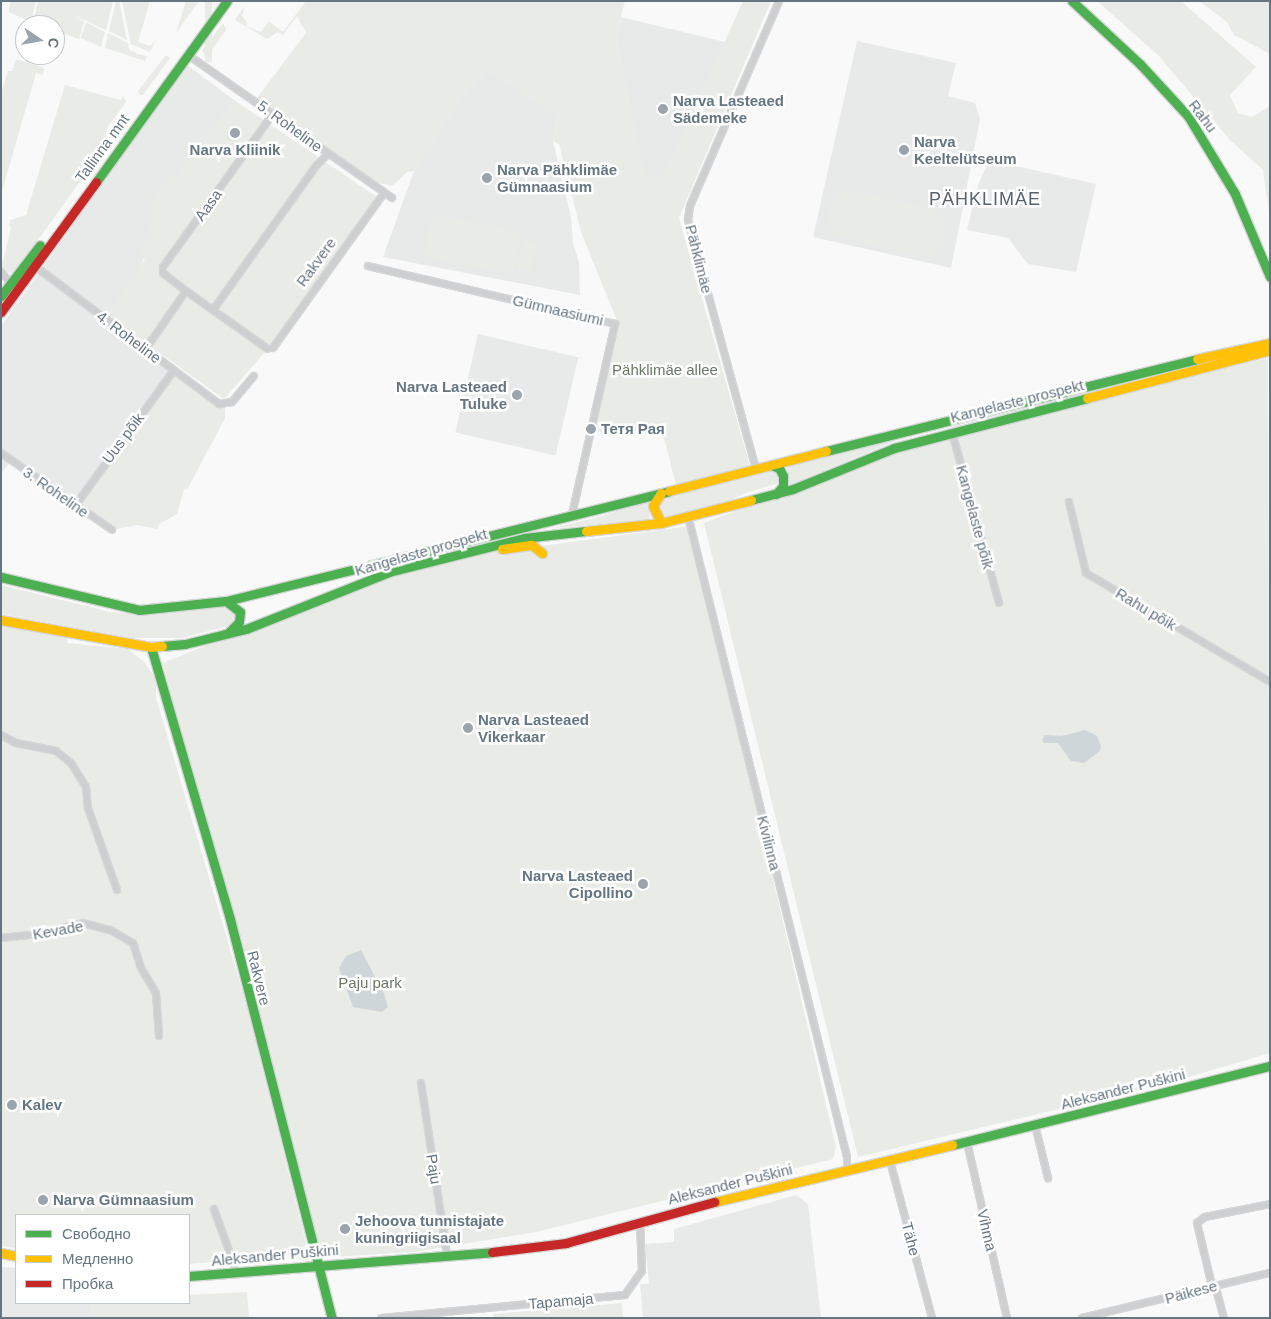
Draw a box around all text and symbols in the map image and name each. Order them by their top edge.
north arrow [15,15,65,65]
text: С [45,36,63,50]
place label: Narva Lasteaed Sädemeke [673,91,784,126]
street label: 5. Roheline [254,96,326,156]
street label: Rahu [1185,96,1221,136]
marker: Narva Lasteaed Sädemeke [657,103,669,115]
street label: Tallinna mnt [71,110,133,186]
marker: Narva Kliinik [229,127,241,139]
place label: Narva Keeltelütseum [914,132,1017,167]
place label: Narva Kliinik [190,141,280,159]
marker: Narva Keeltelütseum [898,144,910,156]
place label: Narva Pähklimäe Gümnaasium [497,160,617,195]
marker: Narva Pähklimäe Gümnaasium [481,172,493,184]
street label: Aasa [191,186,225,224]
district label: PÄHKLIMÄE [928,188,1042,210]
street label: Pähklimäe [682,223,716,295]
street label: Rakvere [292,234,340,290]
street label: Gümnaasiumi [511,291,605,329]
street label: 4. Roheline [93,307,165,367]
park label: Pähklimäe allee [612,361,718,379]
street label: Kangelaste prospekt [948,376,1086,426]
place label: Narva Lasteaed Tuluke [396,377,507,412]
marker: Narva Lasteaed Tuluke [511,389,523,401]
street label: Uus põik [98,409,148,467]
place label: Тетя Рая [601,420,665,438]
marker: Тетя Рая [585,423,597,435]
street label: 3. Roheline [20,463,92,521]
street label: Kangelaste põik [952,463,998,571]
street label: Kangelaste prospekt [353,525,489,579]
street label: Rahu põik [1112,584,1180,634]
place label: Narva Lasteaed Vikerkaar [478,710,589,745]
marker: Narva Lasteaed Vikerkaar [462,722,474,734]
street label: Kivilinna [754,814,784,872]
place label: Narva Lasteaed Cipollino [522,866,633,901]
marker: Narva Lasteaed Cipollino [637,878,649,890]
street label: Kevade [31,917,85,943]
street label: Rakvere [244,949,274,1007]
park label: Paju park [338,974,402,992]
street label: Aleksander Puškini [1059,1065,1187,1113]
place label: Kalev [22,1096,62,1114]
marker: Kalev [6,1099,18,1111]
street label: Paju [423,1153,445,1185]
street label: Aleksander Puškini [666,1160,794,1208]
place label: Narva Gümnaasium [53,1191,194,1209]
marker: Narva Gümnaasium [37,1194,49,1206]
street label: Vihma [973,1207,1001,1253]
place label: Jehoova tunnistajate kuningriigisaal [355,1211,504,1246]
legend [15,1214,190,1304]
street label: Tähe [898,1220,924,1258]
marker: Jehoova tunnistajate kuningriigisaal [339,1223,351,1235]
text: Свободно [62,1225,131,1242]
street label: Aleksander Puškini [211,1240,339,1270]
text: Медленно [62,1250,133,1267]
text: Пробка [62,1275,113,1292]
street label: Päikese [1163,1276,1219,1308]
street label: Tapamaja [528,1289,594,1313]

